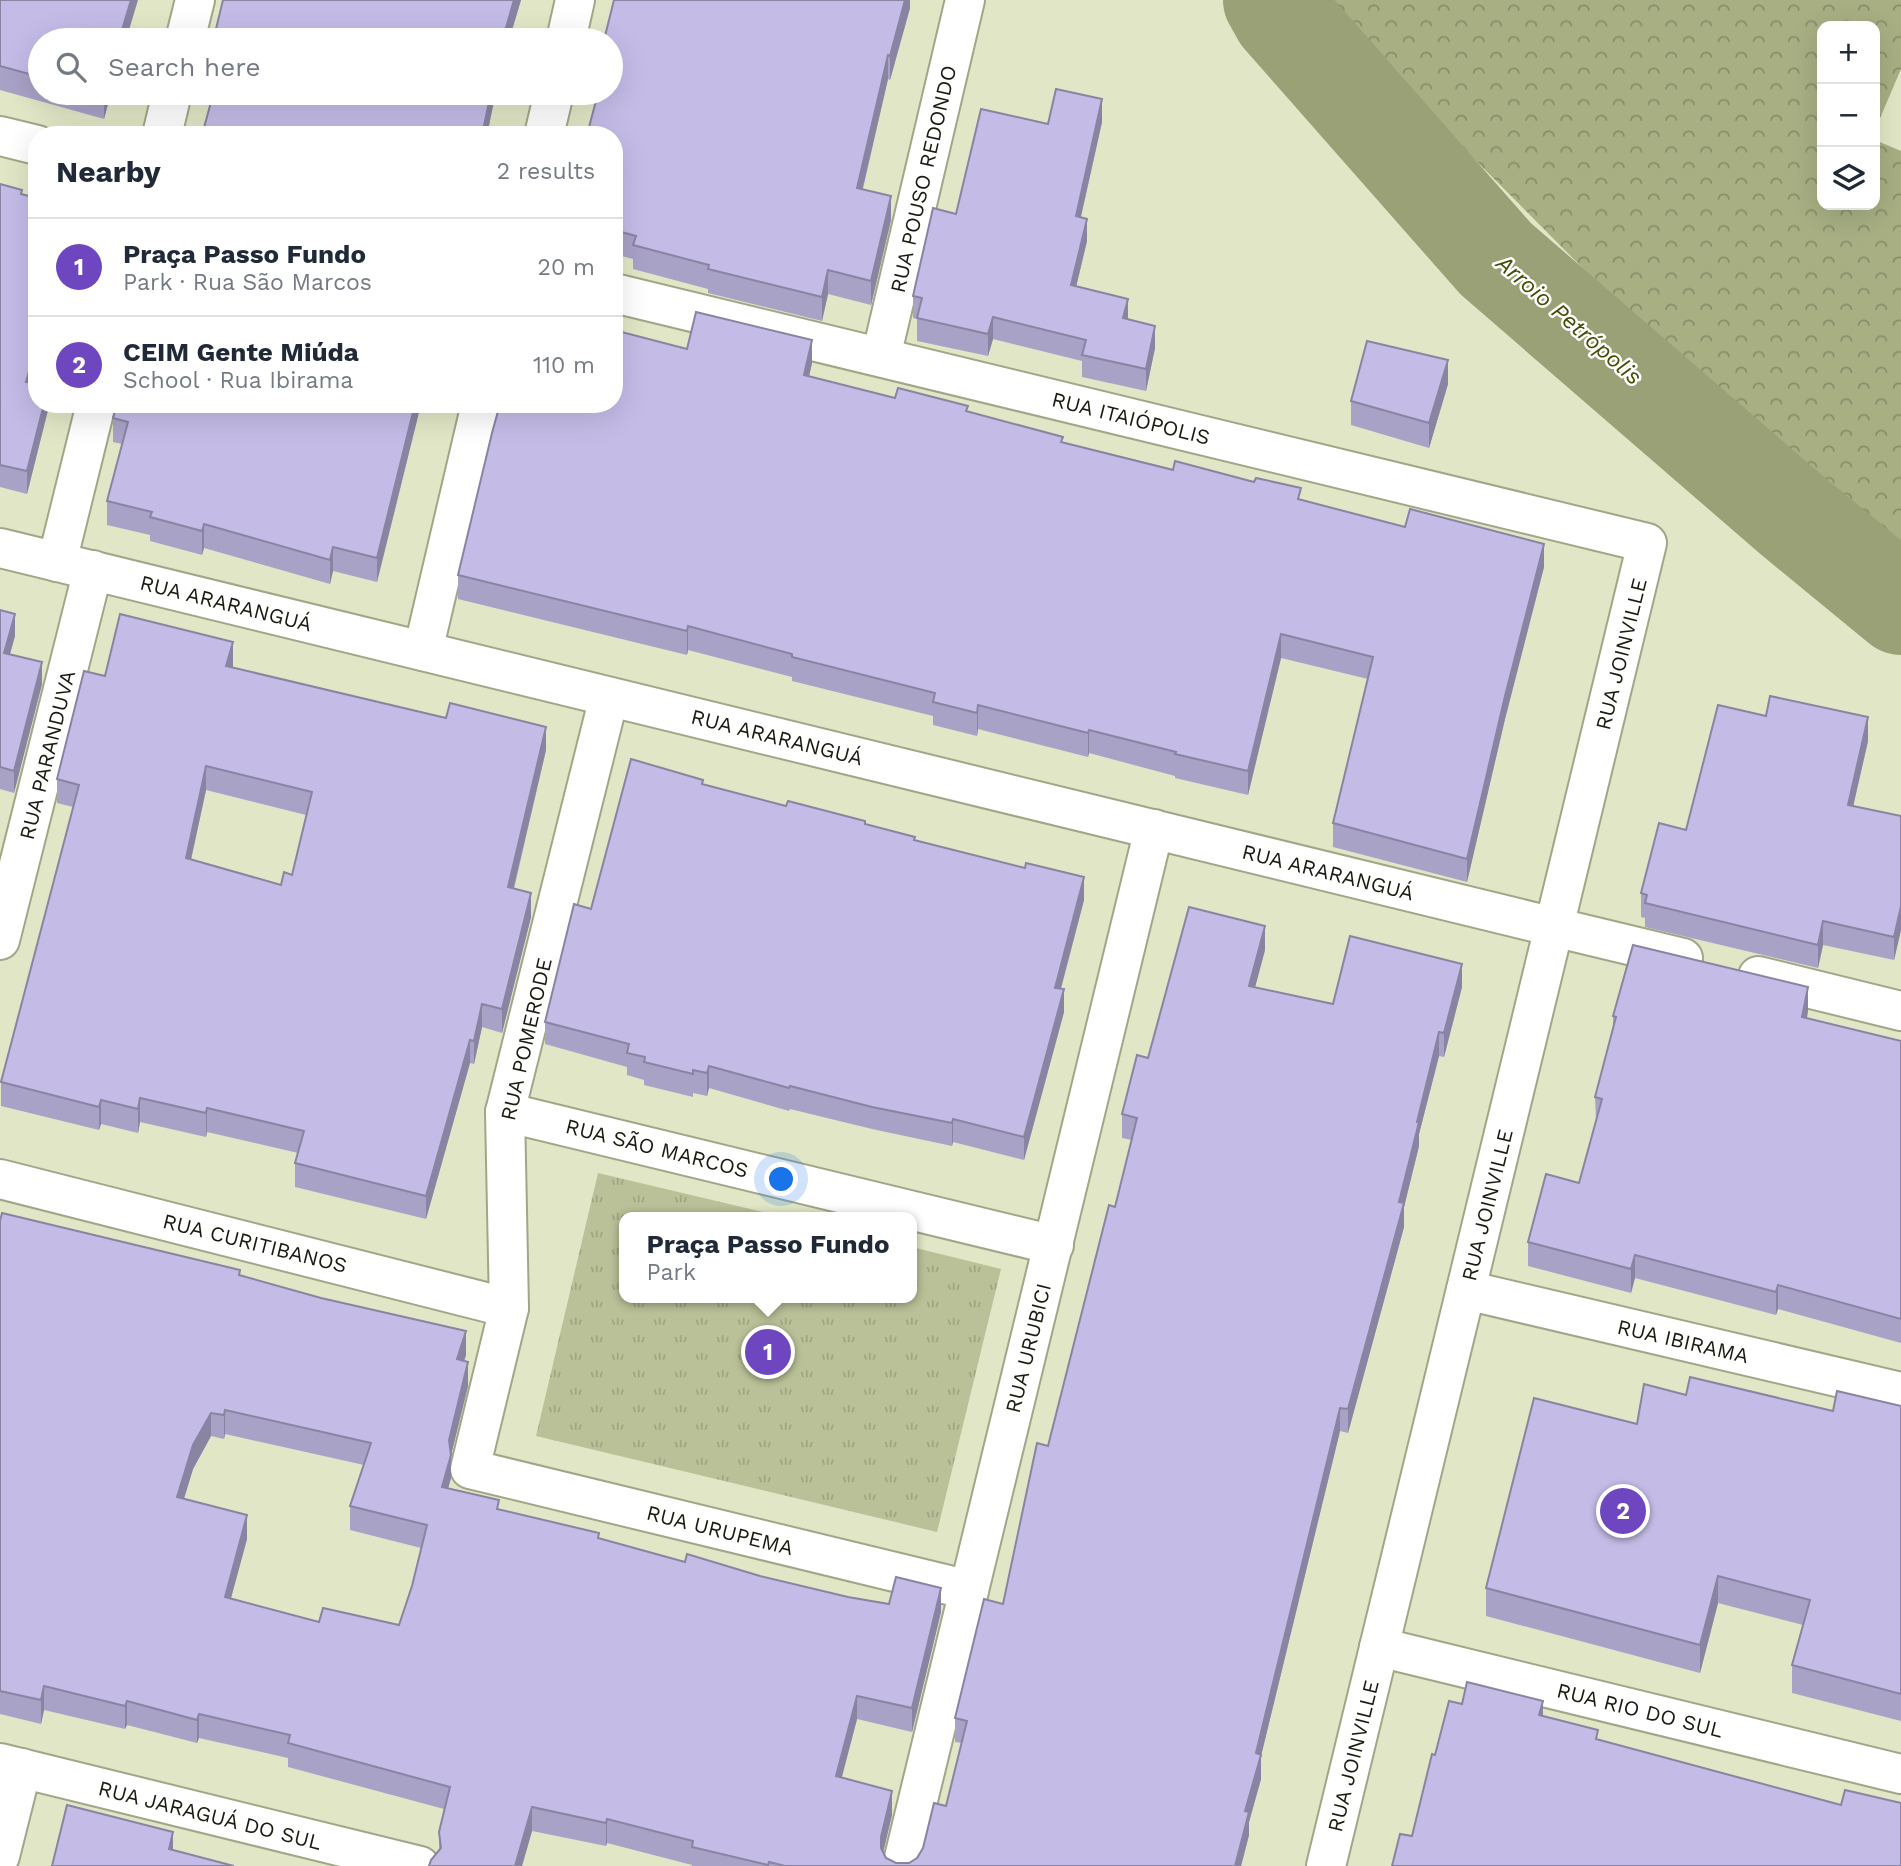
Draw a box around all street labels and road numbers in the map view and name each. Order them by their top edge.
street label: RUA POUSO REDONDO [885,63,961,295]
street label: RUA ITAIÓPOLIS [1049,386,1213,450]
street label: RUA ARARANGUÁ [138,570,315,636]
street label: RUA JOINVILLE [1590,575,1652,733]
street label: RUA PARANDUVA [14,668,80,842]
street label: RUA ARARANGUÁ [689,704,866,770]
street label: RUA ARARANGUÁ [1240,839,1417,905]
street label: RUA POMERODE [495,955,557,1123]
street label: RUA SÃO MARCOS [563,1113,751,1183]
street label: RUA JOINVILLE [1456,1126,1518,1284]
street label: RUA CURITIBANOS [160,1208,350,1278]
street label: RUA URUBICI [1000,1281,1056,1415]
street label: RUA IBIRAMA [1615,1314,1751,1368]
street label: RUA URUPEMA [644,1500,796,1560]
street label: RUA JOINVILLE [1322,1677,1384,1835]
street label: RUA RIO DO SUL [1554,1677,1726,1743]
street label: RUA JARAGUÁ DO SUL [96,1775,324,1855]

